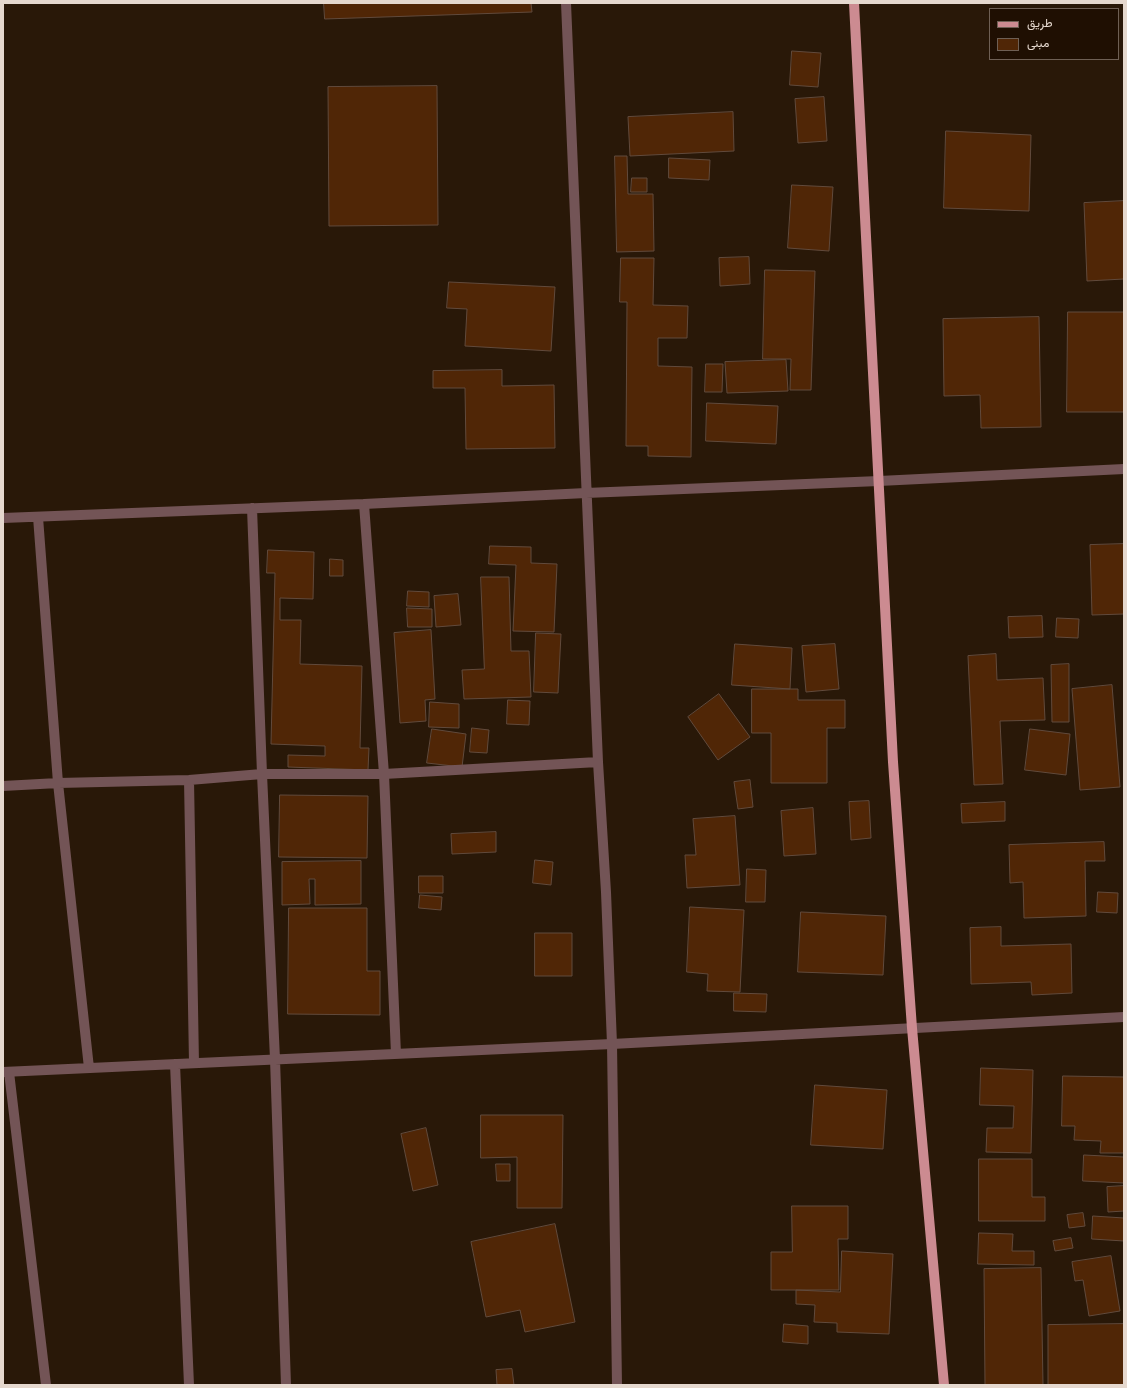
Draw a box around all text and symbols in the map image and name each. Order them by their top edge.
legend [989,8,1119,60]
text: طريق [1027,15,1052,30]
text: مبنى [1027,35,1049,50]

